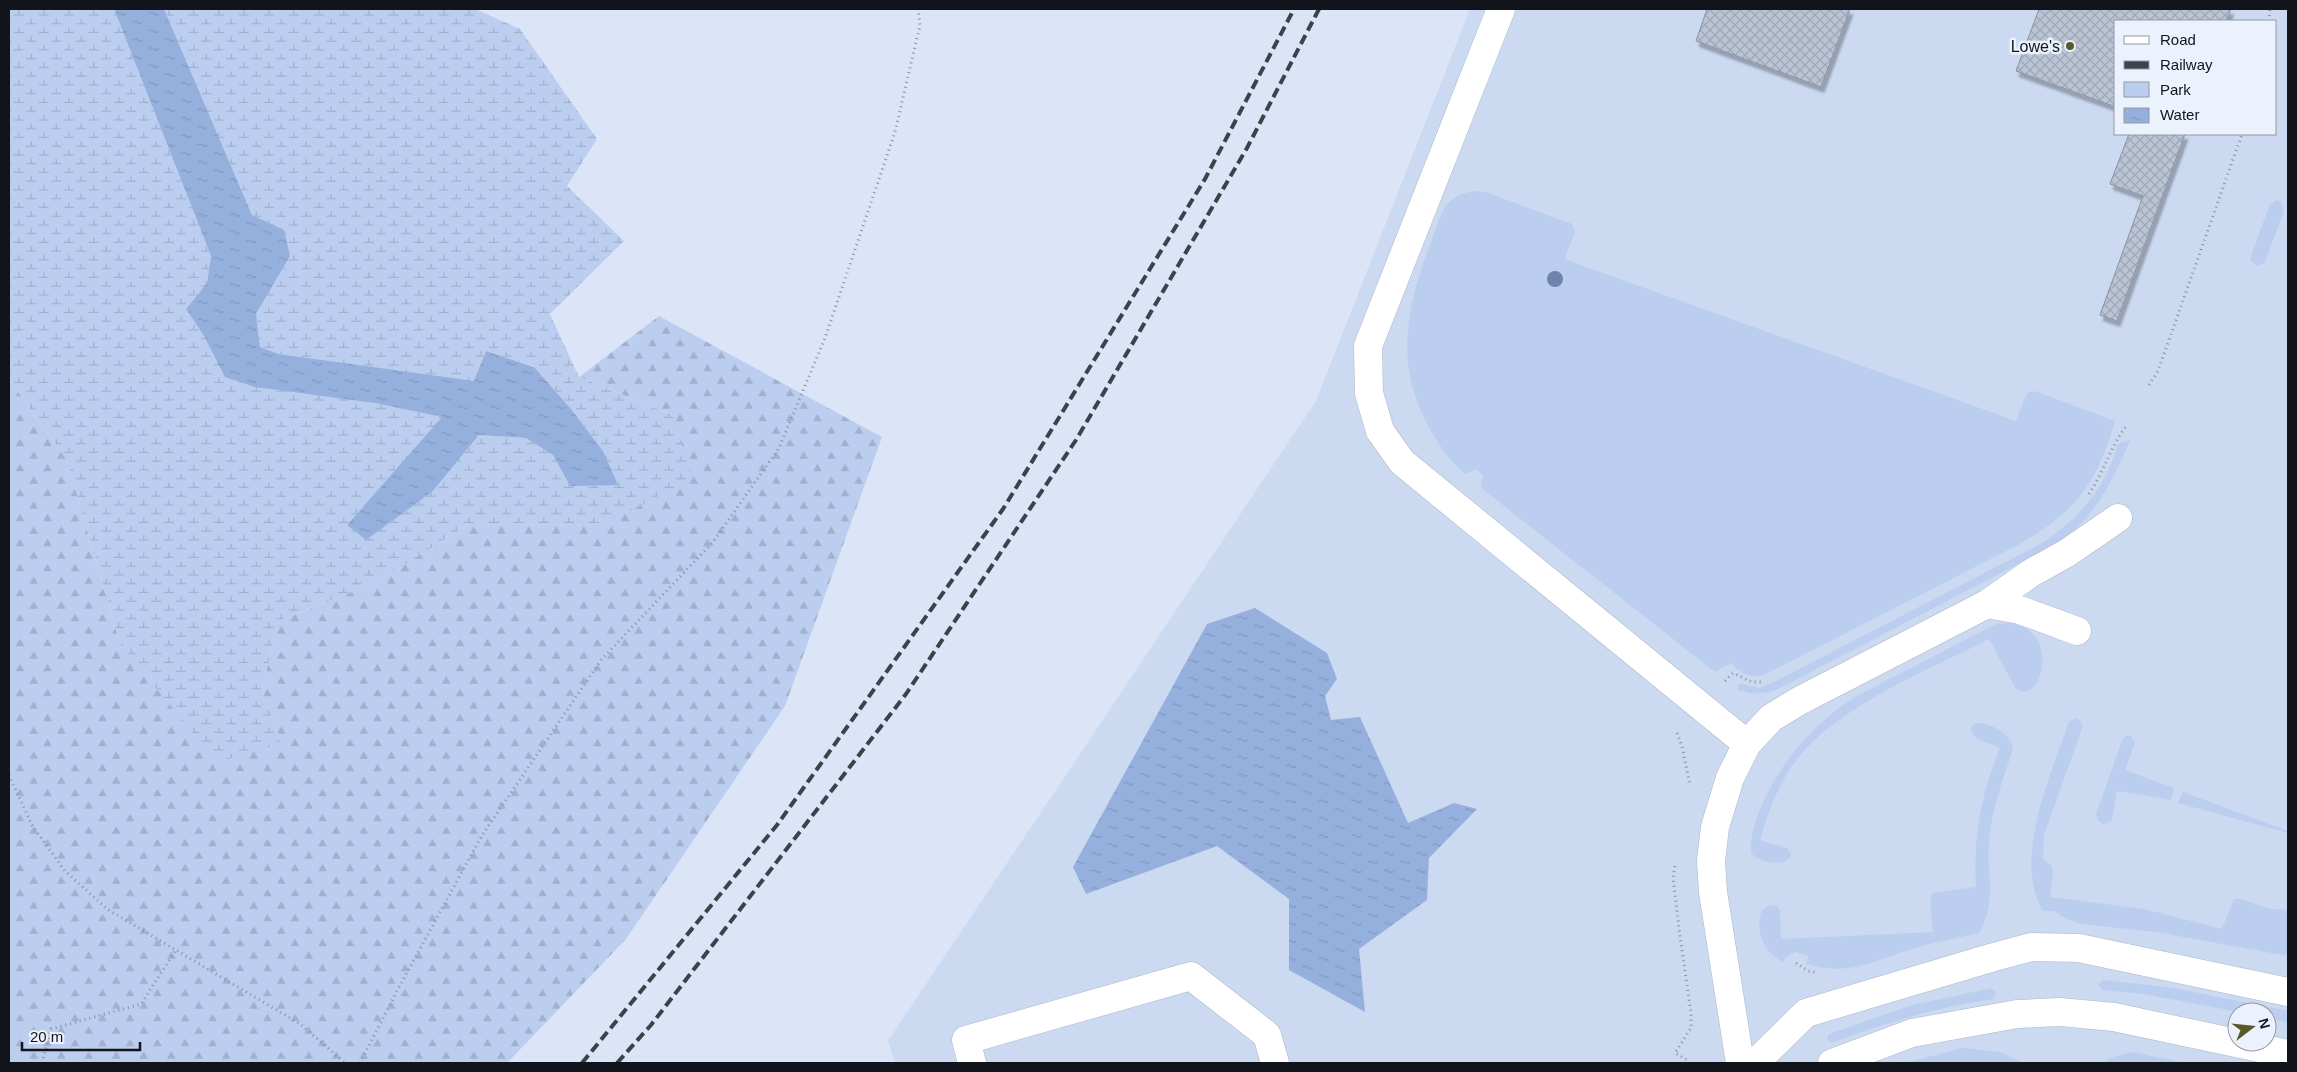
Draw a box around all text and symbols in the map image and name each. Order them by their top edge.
legend [2114,20,2277,135]
text: Road [2160,31,2196,48]
place label: Lowe's [2011,38,2060,55]
marker: Lowe's [2064,40,2076,52]
text: Railway [2160,56,2213,73]
text: Park [2160,81,2191,98]
text: Water [2160,106,2199,123]
north arrow [2227,1002,2277,1052]
text: N [2255,1016,2274,1030]
scale bar [22,1020,140,1052]
text: 20 m [30,1028,63,1045]

